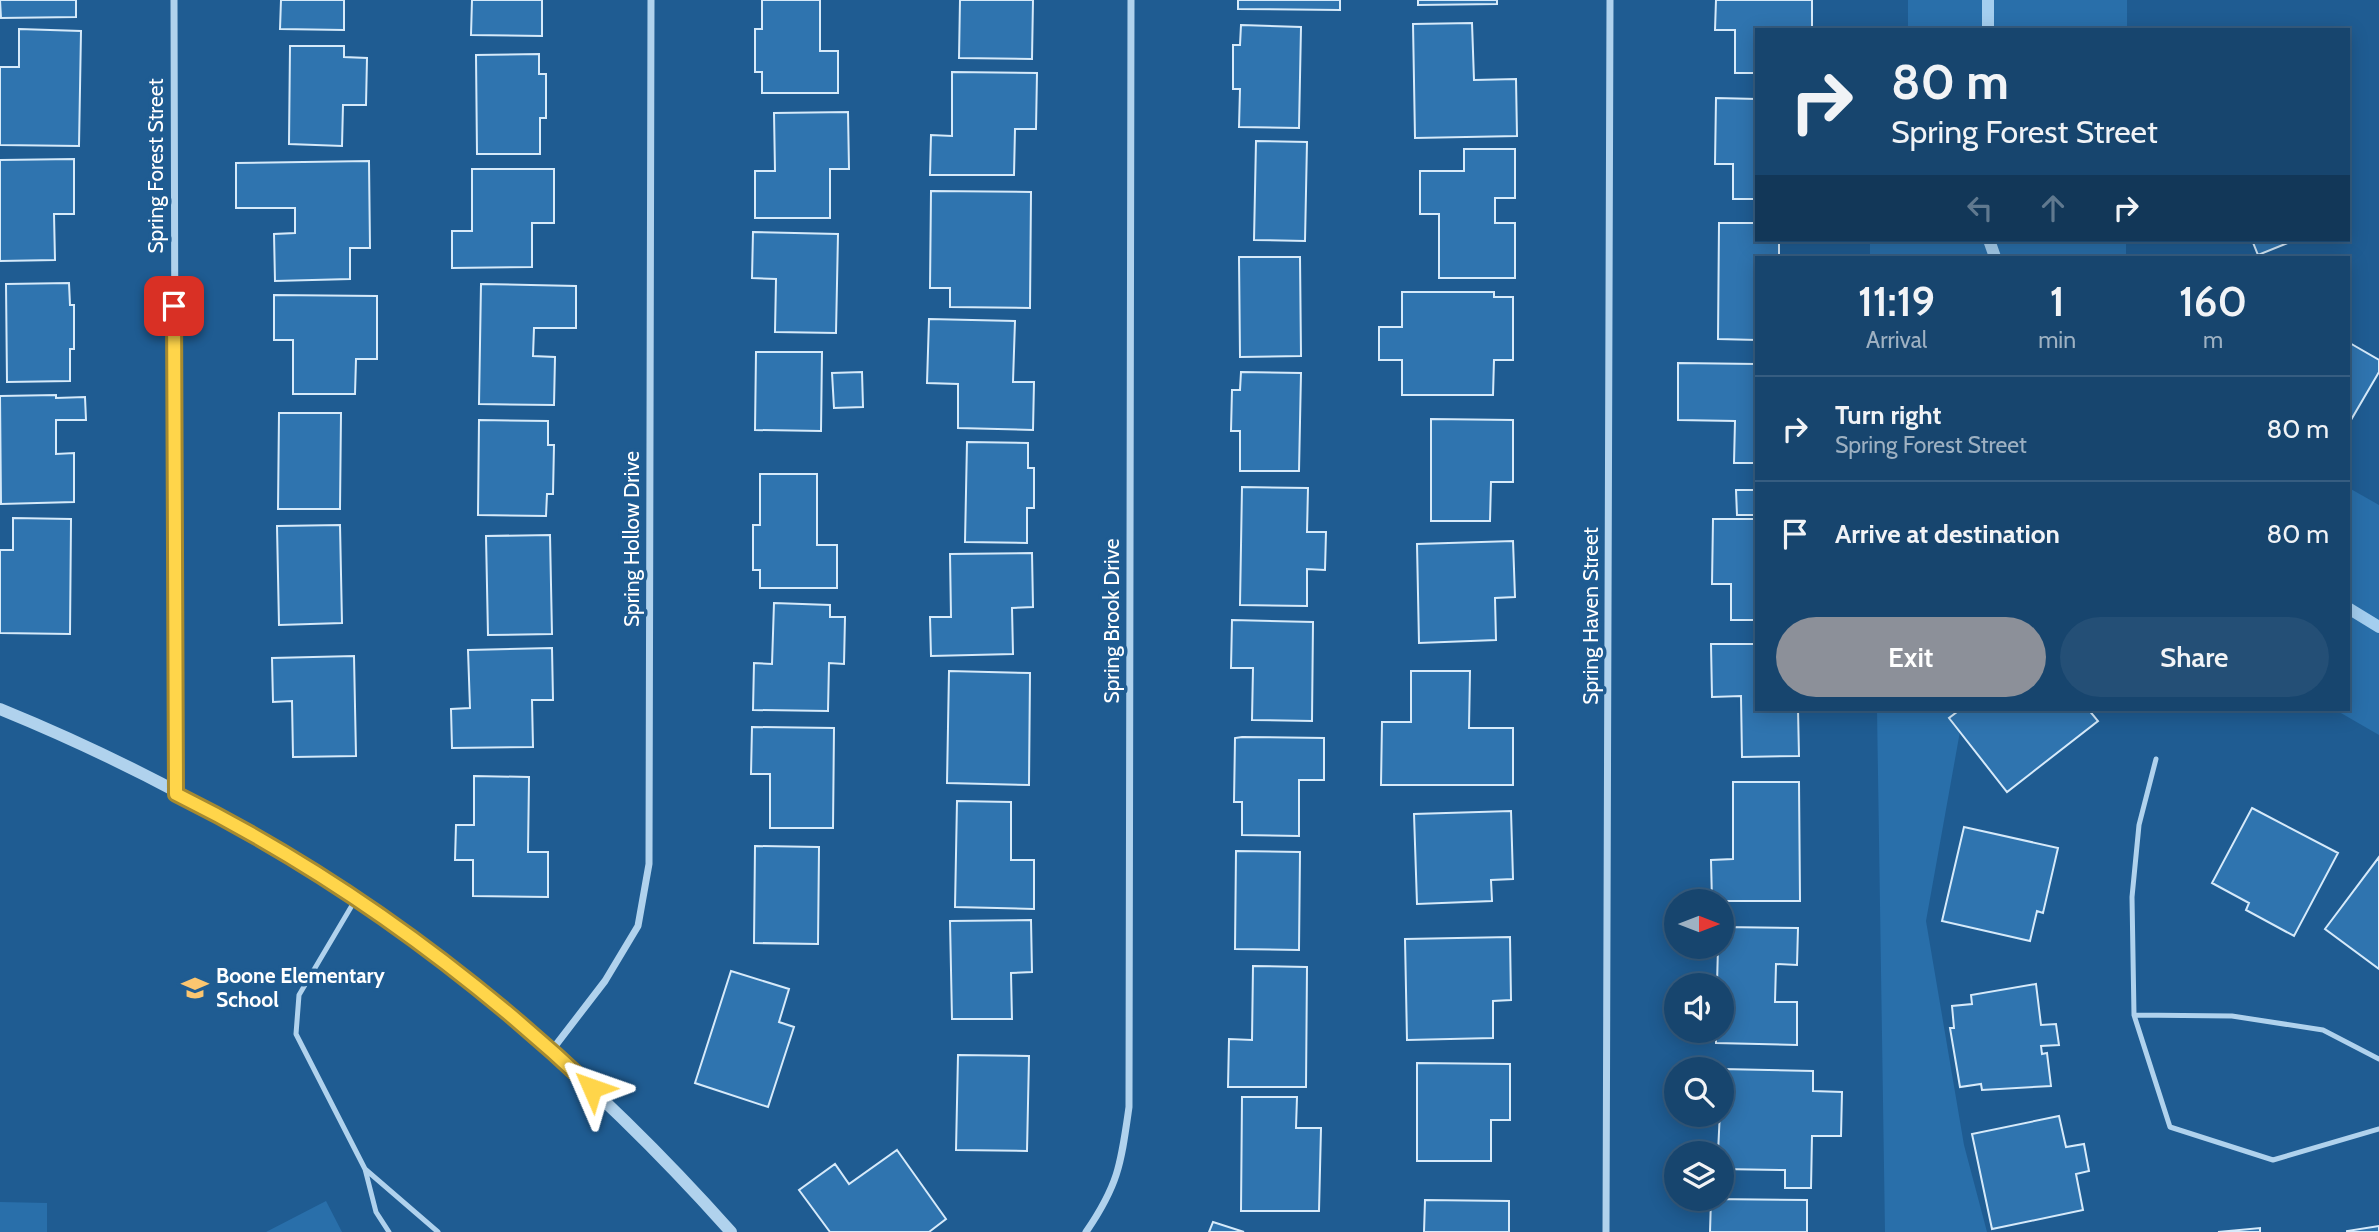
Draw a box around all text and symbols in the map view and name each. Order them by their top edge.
text: 80 m [1891,52,2009,111]
icon: right [1776,56,1867,147]
street label: Spring Forest Street [143,78,168,254]
text: Spring Forest Street [1891,112,2158,151]
icon: left [1961,189,1999,227]
icon: ahead [2034,189,2072,227]
icon: right [2107,189,2145,227]
text: 11:19 [1858,275,1935,327]
text: 1 [2050,275,2065,327]
text: 160 [2179,275,2247,327]
pin [144,276,204,336]
icon: arrive [155,287,193,325]
text: Arrival [1866,326,1927,354]
text: min [2038,326,2076,354]
text: m [2203,326,2223,354]
text: Turn right [1835,399,1941,431]
icon: right [1776,410,1814,448]
text: 80 m [2266,413,2329,445]
text: Spring Forest Street [1835,431,2027,459]
street label: Spring Hollow Drive [619,451,644,627]
icon: arrive [1776,515,1814,553]
text: Arrive at destination [1835,518,2060,550]
text: 80 m [2266,518,2329,550]
street label: Spring Haven Street [1578,527,1603,705]
street label: Spring Brook Drive [1099,538,1124,703]
button: Exit [1776,617,2046,697]
button: Share [2060,617,2329,697]
north arrow [1664,889,1734,959]
map controls [1664,889,1734,1211]
place label: Boone Elementary School [216,963,386,1012]
school or university icon: Boone Elementary School [180,973,210,1003]
button: sound [1664,973,1734,1043]
position arrow [555,1051,629,1125]
button: search [1664,1057,1734,1127]
button: layers [1664,1141,1734,1211]

